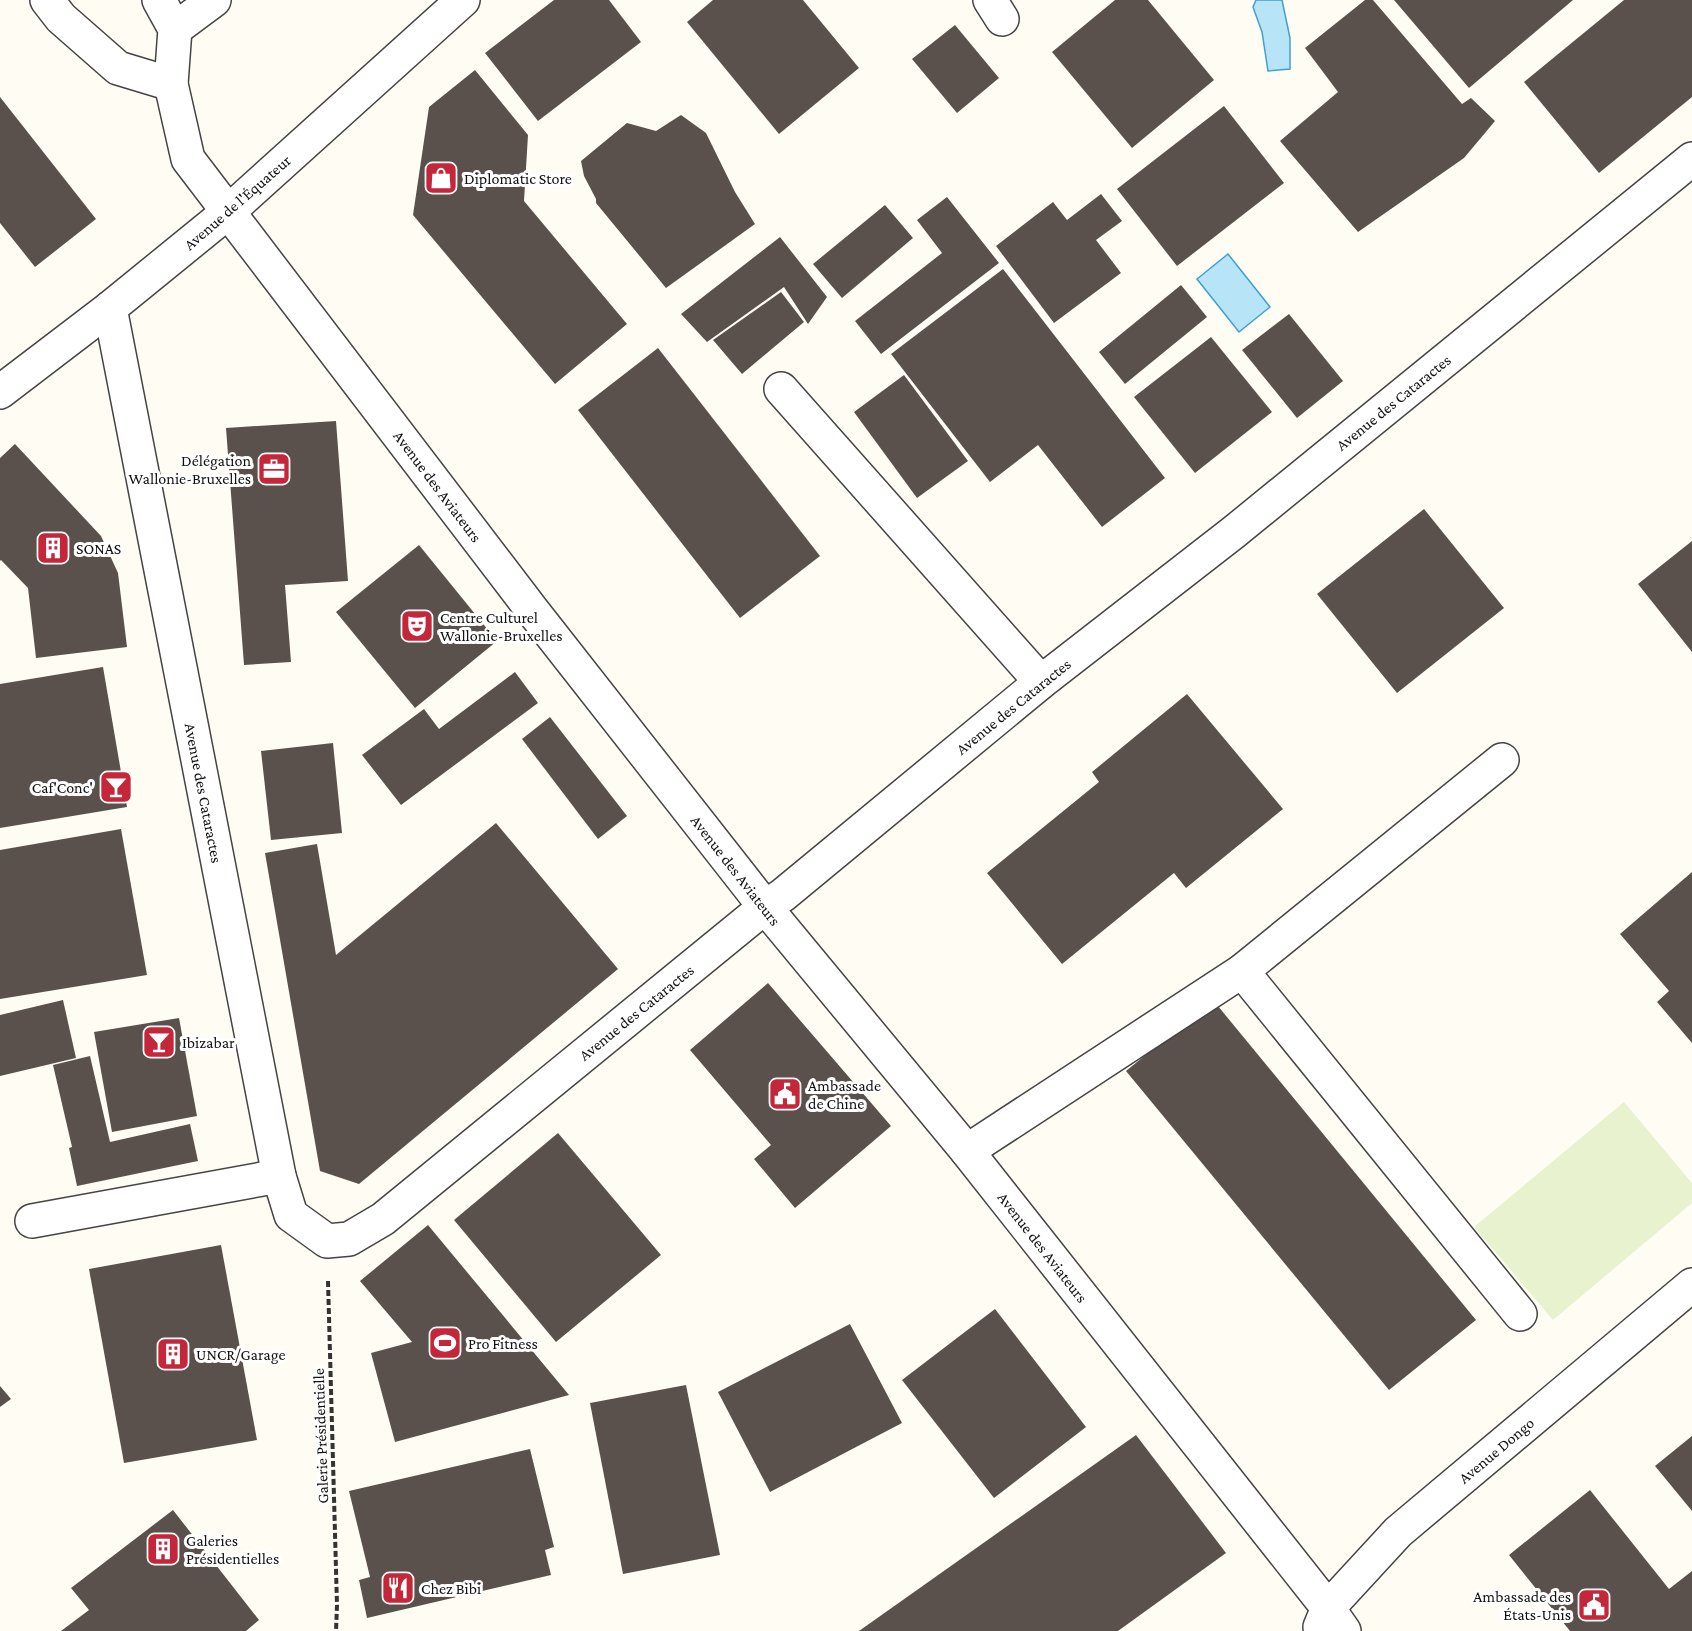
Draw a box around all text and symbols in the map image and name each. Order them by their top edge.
street label: Avenue de l'Équateur [181,151,295,254]
shop icon: Diplomatic Store [423,160,459,196]
place label: Diplomatic Store [464,170,572,188]
street label: Avenue des Cataractes [1333,351,1454,454]
street label: Avenue des Aviateurs [390,427,485,545]
office icon: Délégation Wallonie-Bruxelles [256,451,292,487]
place label: Délégation Wallonie-Bruxelles [129,452,251,487]
building icon: SONAS [35,530,71,566]
place label: SONAS [76,540,121,557]
theatre icon: Centre Culturel Wallonie-Bruxelles [399,608,435,644]
place label: Centre Culturel Wallonie-Bruxelles [440,609,562,644]
street label: Avenue des Cataractes [953,655,1074,758]
street label: Avenue des Cataractes [182,722,225,864]
bar icon: Caf'Conc' [98,769,134,805]
place label: Caf'Conc' [32,779,93,796]
street label: Avenue des Aviateurs [687,812,784,929]
street label: Avenue des Cataractes [576,961,697,1064]
bar icon: Ibizabar [141,1024,177,1060]
place label: Ibizabar [182,1034,235,1051]
public building icon: Ambassade de Chine [767,1076,803,1112]
place label: Ambassade de Chine [808,1077,881,1112]
street label: Avenue des Aviateurs [994,1189,1091,1306]
sports icon: Pro Fitness [427,1325,463,1361]
place label: Pro Fitness [468,1335,538,1352]
building icon: UNCR/Garage [155,1336,191,1372]
place label: UNCR/Garage [196,1346,285,1364]
street label: Galerie Présidentielle [310,1368,331,1504]
street label: Avenue Dongo [1455,1414,1538,1488]
building icon: Galeries Présidentielles [145,1531,181,1567]
place label: Galeries Présidentielles [186,1532,279,1567]
restaurant icon: Chez Bibi [380,1570,416,1606]
place label: Chez Bibi [421,1580,481,1597]
public building icon: Ambassade des États-Unis [1576,1587,1612,1623]
place label: Ambassade des États-Unis [1473,1588,1571,1623]

